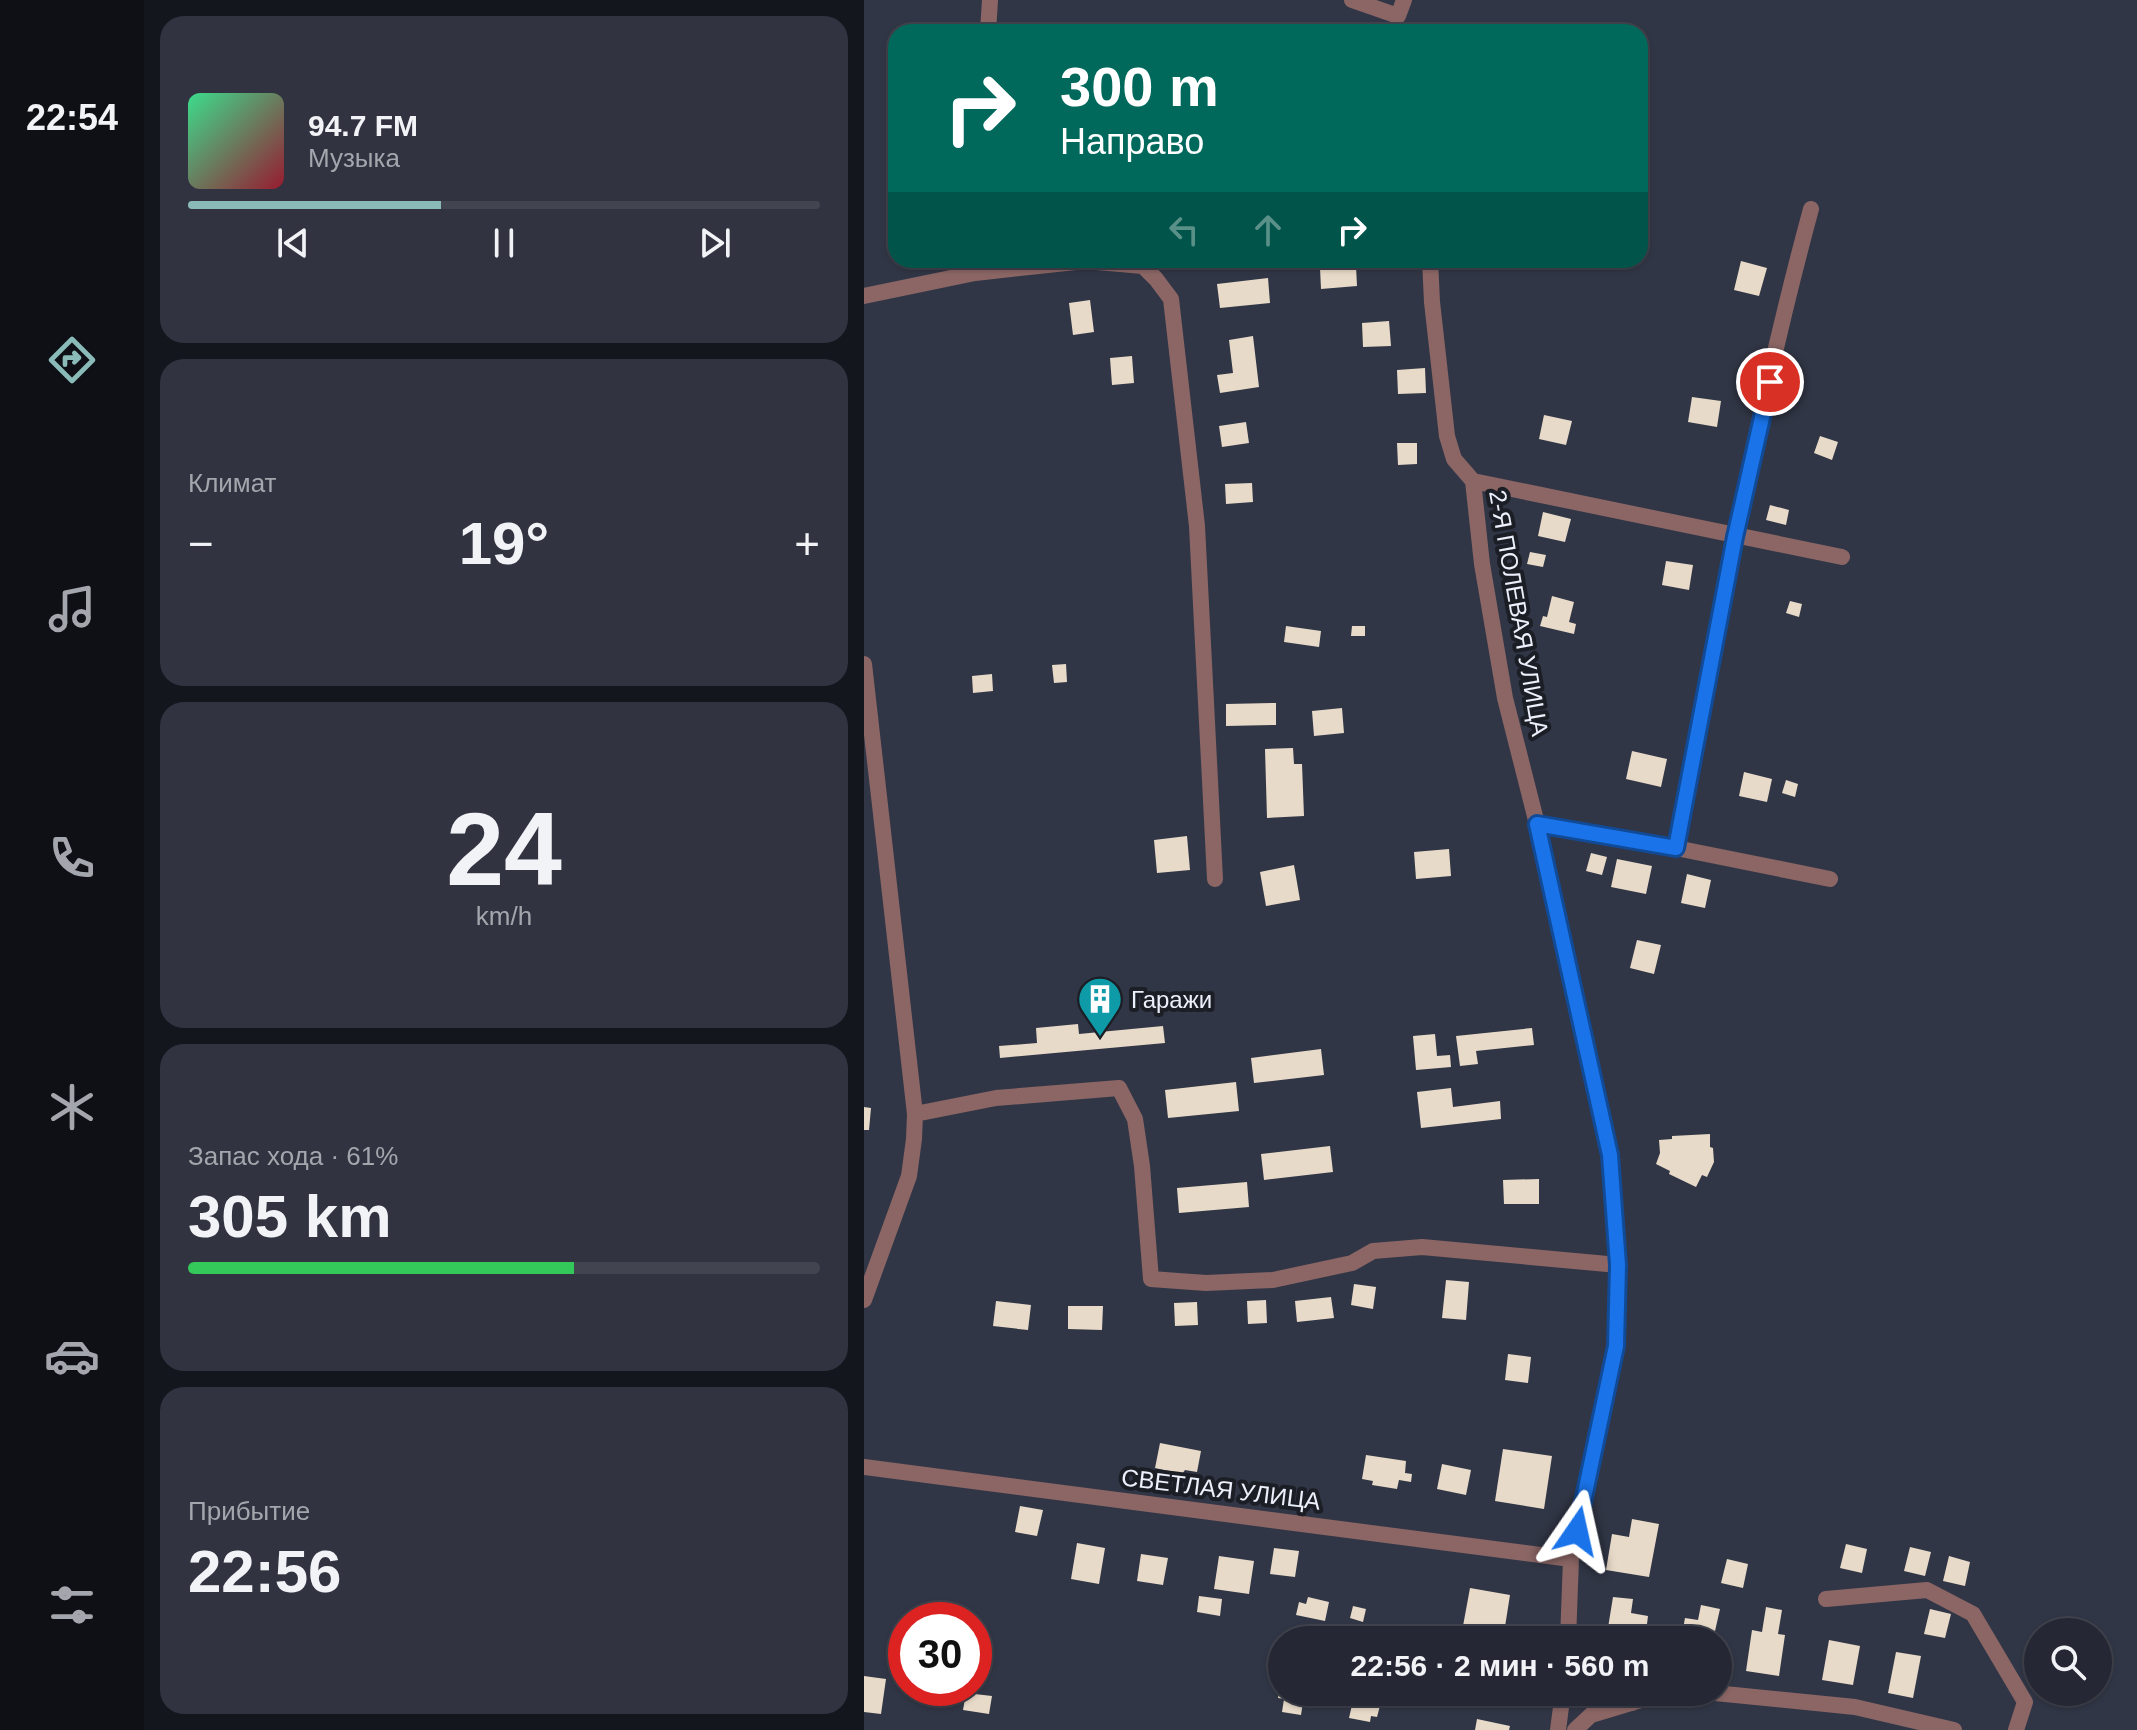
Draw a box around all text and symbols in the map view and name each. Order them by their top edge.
text: 300 m [1060,55,1219,118]
icon: right [928,56,1032,160]
text: 22:54 [26,97,118,138]
text: 94.7 FM [308,109,418,142]
text: Направо [1060,121,1204,162]
text: Музыка [308,143,400,173]
icon: left [1162,208,1206,252]
icon: ahead [1246,208,1290,252]
icon: right [1330,208,1374,252]
icon: previous [271,221,315,265]
icon: pause [482,221,526,265]
icon: next [693,221,737,265]
icon: directions [44,332,100,388]
pin [1736,348,1804,416]
icon: arrive [1748,360,1792,404]
text: Климат [188,468,277,498]
street label: 2-Я ПОЛЕВАЯ УЛИЦА [1484,488,1554,738]
text: 19° [459,510,549,577]
text: − [188,519,214,568]
text: + [794,519,820,568]
icon: music [44,581,100,637]
text: 24 [446,791,562,907]
icon: phone [44,830,100,886]
text: km/h [476,901,532,931]
building icon: Гаражи [1076,975,1124,1038]
place label: Гаражи [1131,986,1212,1013]
icon: climate [44,1079,100,1135]
text: Запас хода · 61% [188,1141,398,1171]
text: 305 km [188,1183,392,1250]
icon: car [44,1328,100,1384]
street label: СВЕТЛАЯ УЛИЦА [1120,1463,1322,1515]
position arrow [1535,1489,1619,1573]
text: Прибытие [188,1496,310,1526]
text: 22:56 [188,1538,341,1605]
icon: filters [44,1577,100,1633]
speed limit sign: 30 [888,1602,992,1706]
map controls [2024,1618,2112,1706]
button: search [2024,1618,2112,1706]
text: 22:56 · 2 мин · 560 m [1351,1649,1649,1682]

